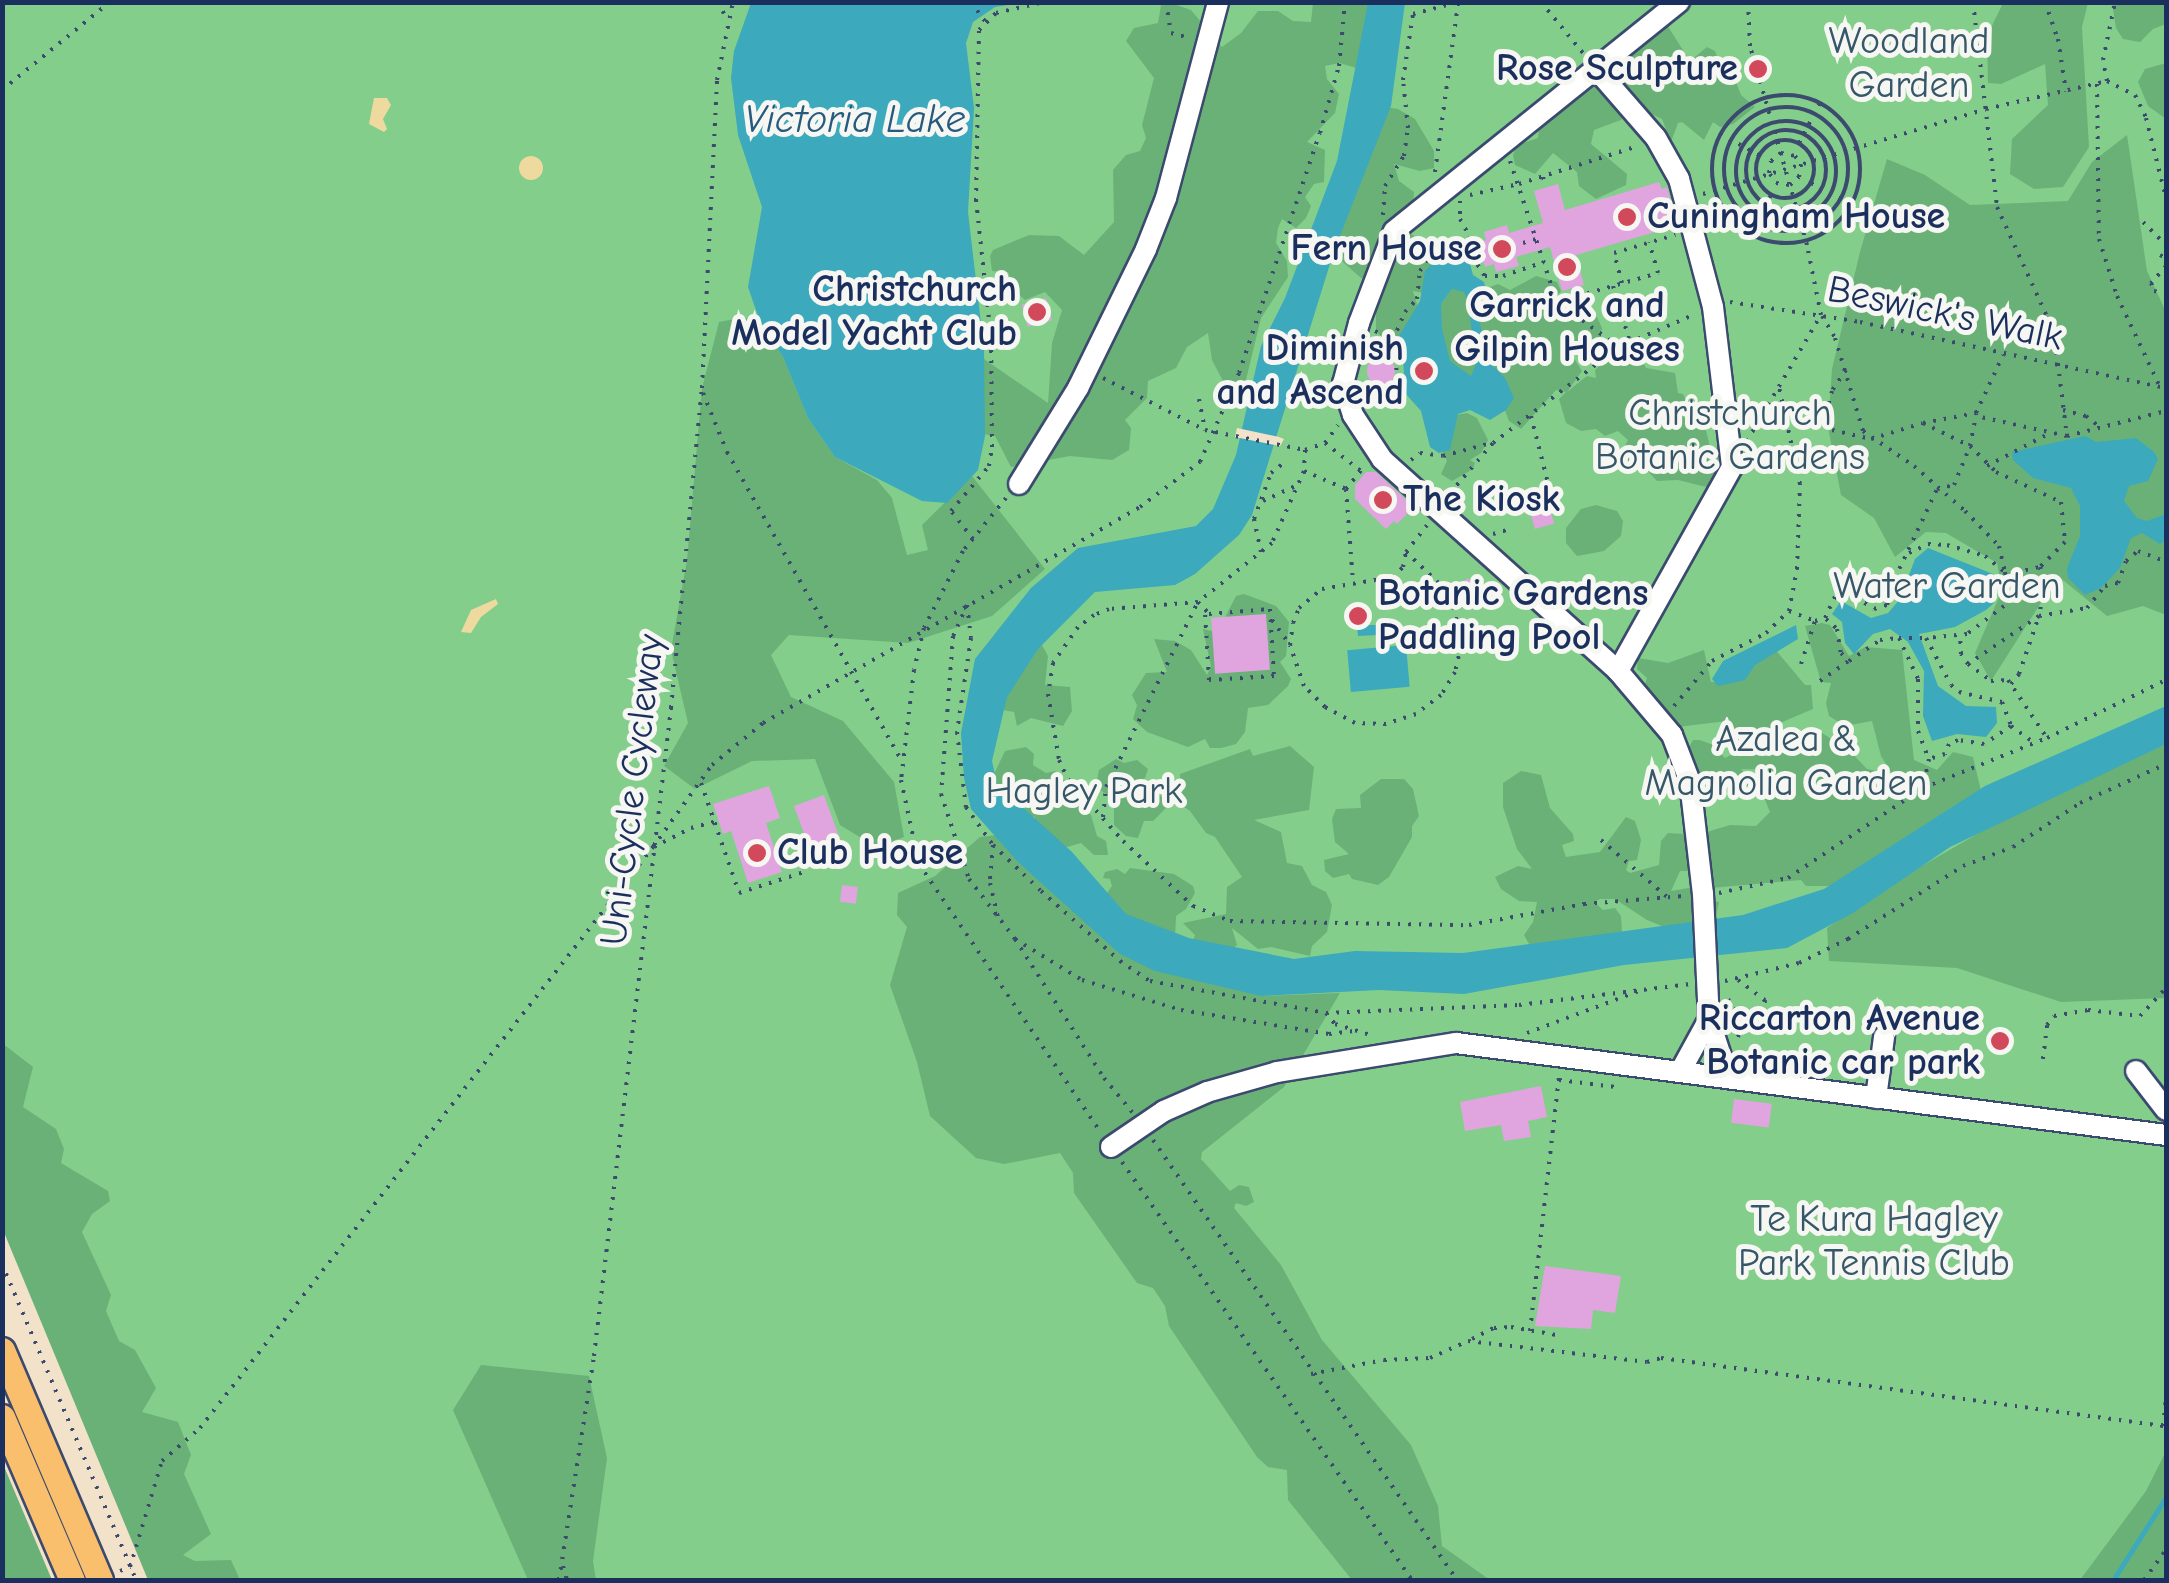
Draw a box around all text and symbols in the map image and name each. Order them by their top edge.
park label: Woodland Garden [1829,19,1989,108]
place label: Rose Sculpture [1496,46,1738,92]
marker: Rose Sculpture [1747,58,1769,80]
water label: Victoria Lake [744,95,966,143]
place label: Cuningham House [1647,194,1945,240]
marker: Cuningham House [1616,206,1638,228]
place label: Fern House [1291,226,1482,272]
marker: Fern House [1491,238,1513,260]
marker: Garrick and Gilpin Houses [1556,256,1578,278]
place label: Christchurch Model Yacht Club [731,267,1017,356]
street label: Beswick's Walk [1823,267,2067,361]
place label: Garrick and Gilpin Houses [1454,283,1680,372]
marker: Christchurch Model Yacht Club [1026,301,1048,323]
place label: Diminish and Ascend [1217,326,1404,416]
marker: Diminish and Ascend [1413,360,1435,382]
park label: Christchurch Botanic Gardens [1595,391,1865,480]
place label: The Kiosk [1403,477,1560,523]
marker: The Kiosk [1372,489,1394,511]
park label: Water Garden [1833,564,2061,610]
place label: Botanic Gardens Paddling Pool [1378,571,1648,660]
marker: Botanic Gardens Paddling Pool [1347,605,1369,627]
street label: Uni-Cycle Cycleway [591,632,675,948]
park label: Azalea & Magnolia Garden [1645,717,1927,806]
park label: Hagley Park [985,769,1183,815]
place label: Club House [777,830,963,876]
marker: Club House [746,842,768,864]
place label: Riccarton Avenue Botanic car park [1699,996,1980,1086]
marker: Riccarton Avenue Botanic car park [1989,1030,2011,1052]
park label: Te Kura Hagley Park Tennis Club [1738,1197,2010,1286]

